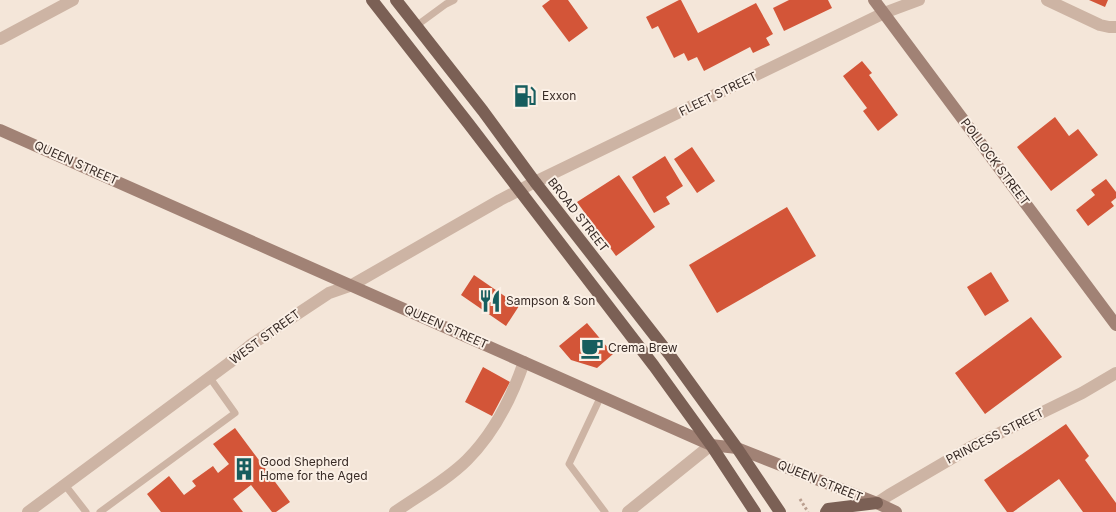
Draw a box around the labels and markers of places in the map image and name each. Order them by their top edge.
fuel station icon: Exxon [512,83,538,109]
place label: Exxon [542,88,576,103]
restaurant icon: Sampson & Son [477,288,503,314]
place label: Sampson & Son [506,293,595,308]
cafe icon: Crema Brew [579,335,605,361]
place label: Crema Brew [608,340,678,355]
place label: Good Shepherd Home for the Aged [260,454,368,483]
building icon: Good Shepherd Home for the Aged [231,456,257,482]

